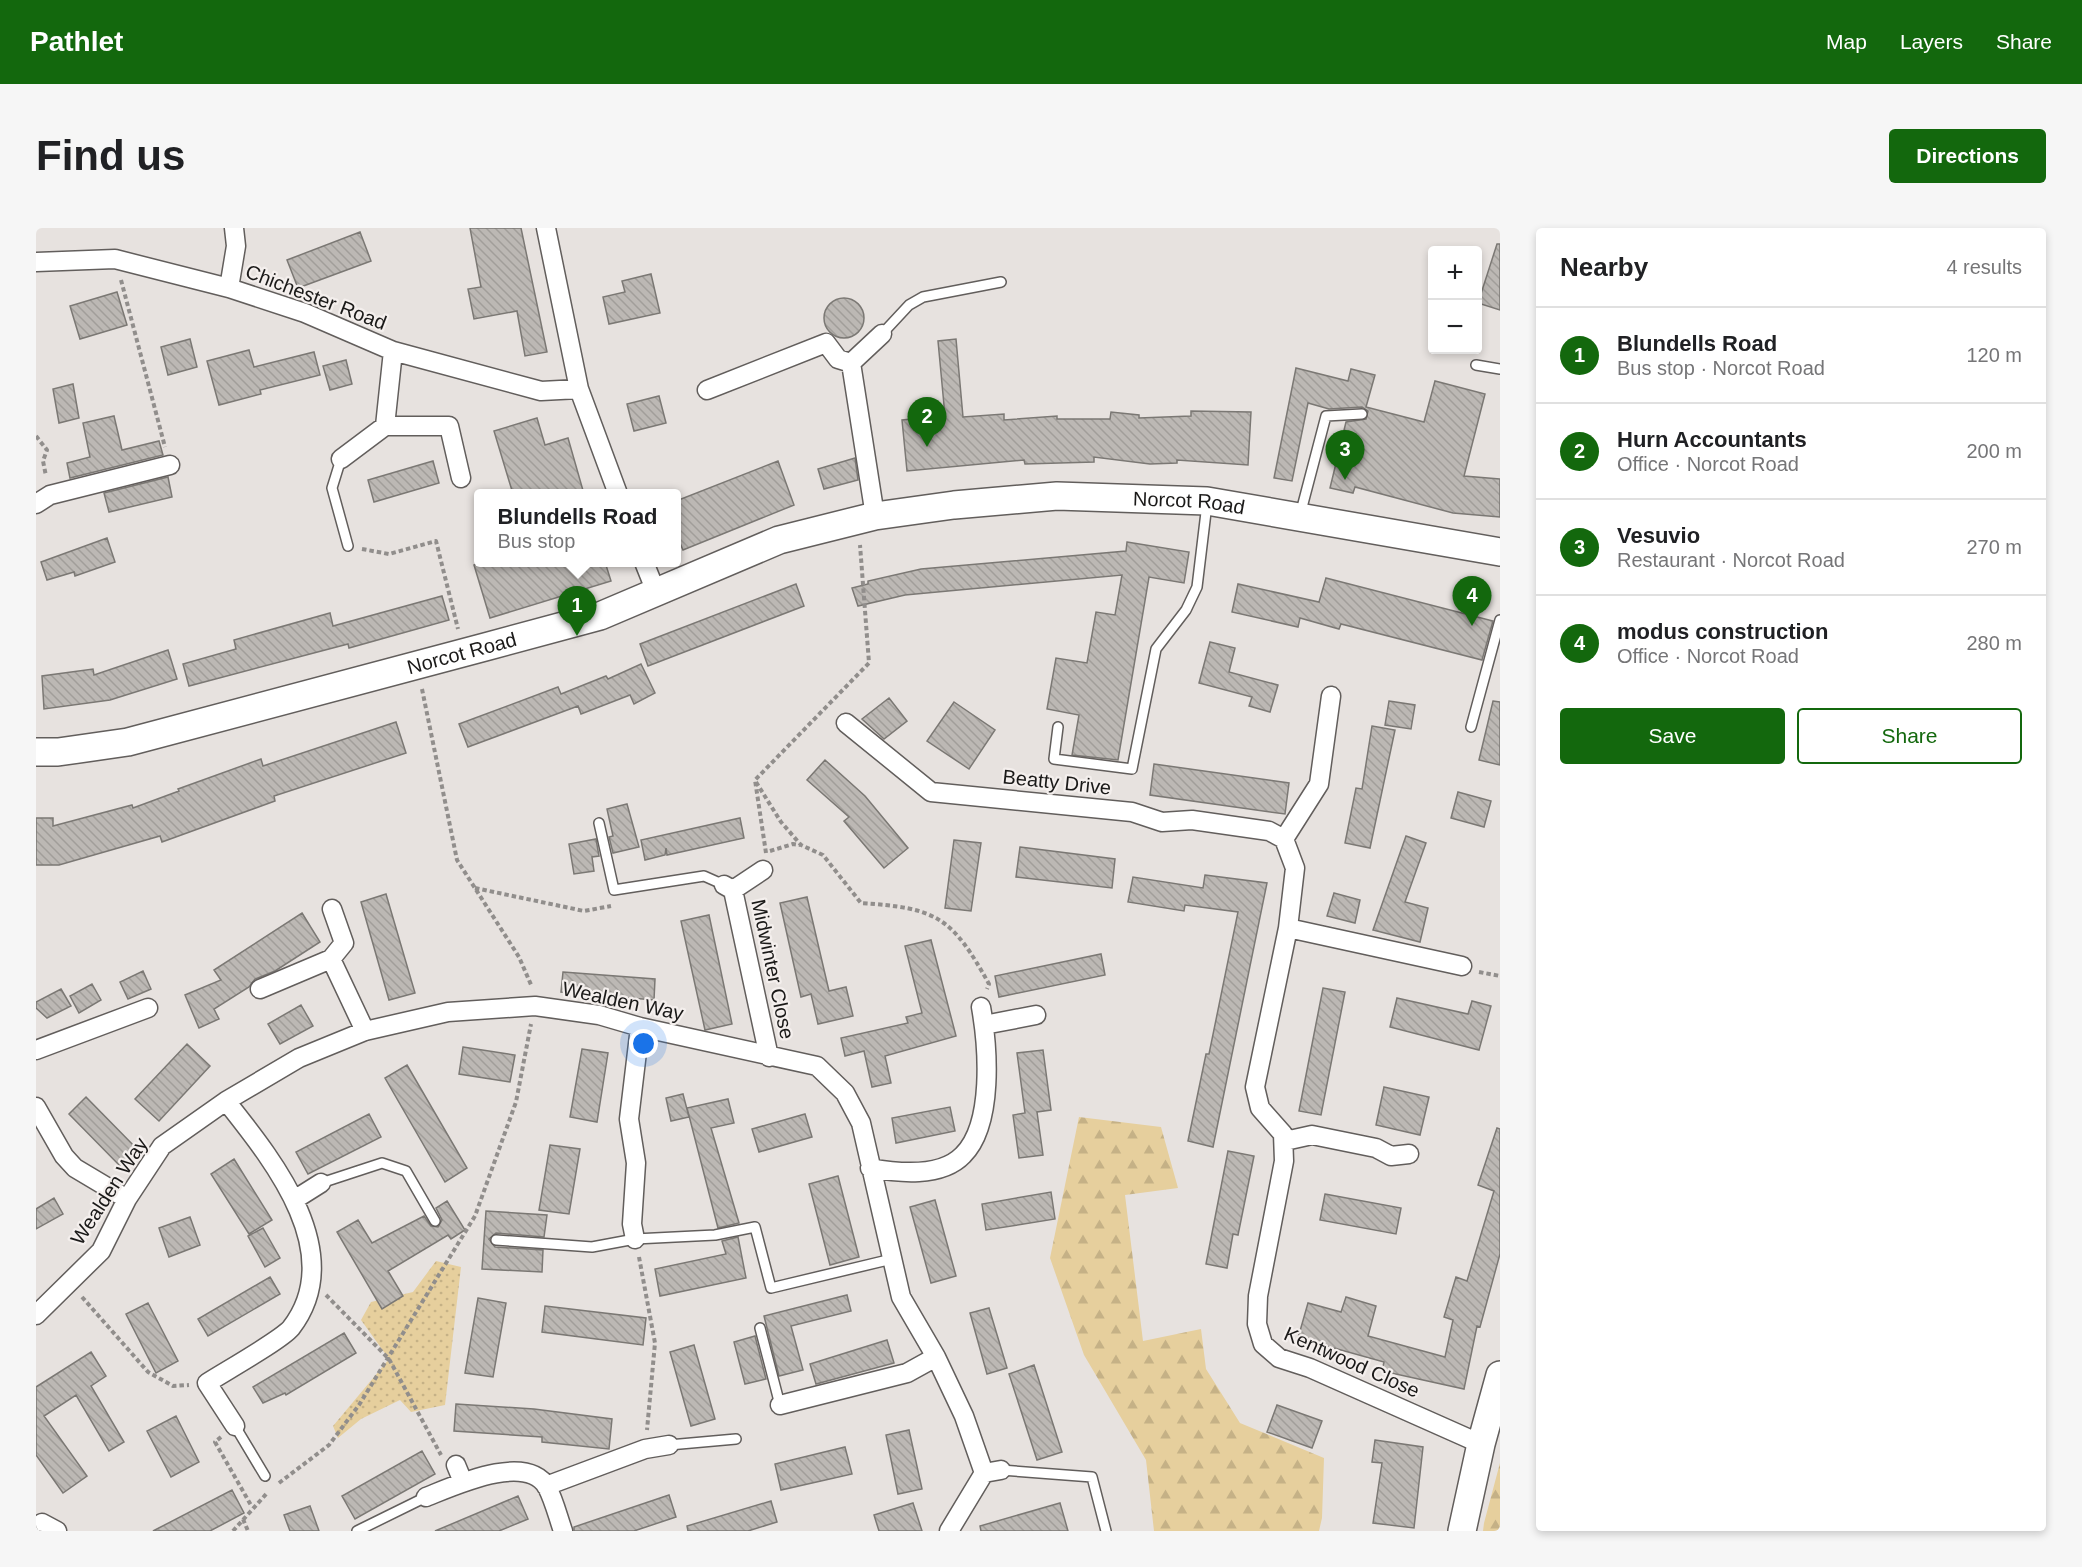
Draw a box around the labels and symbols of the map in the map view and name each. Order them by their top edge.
street label: Chichester Road [243,260,389,334]
pin: 2 [908,398,946,447]
pin: 3 [1326,430,1364,480]
street label: Norcot Road [1133,488,1247,518]
pin: 4 [1452,576,1492,626]
pin: 1 [558,586,596,636]
street label: Norcot Road [405,628,519,678]
street label: Beatty Drive [1002,765,1112,799]
street label: Midwinter Close [747,897,799,1041]
street label: Wealden Way [560,977,686,1025]
your location [629,1029,658,1058]
street label: Wealden Way [66,1133,152,1249]
street label: Kentwood Close [1281,1322,1423,1402]

